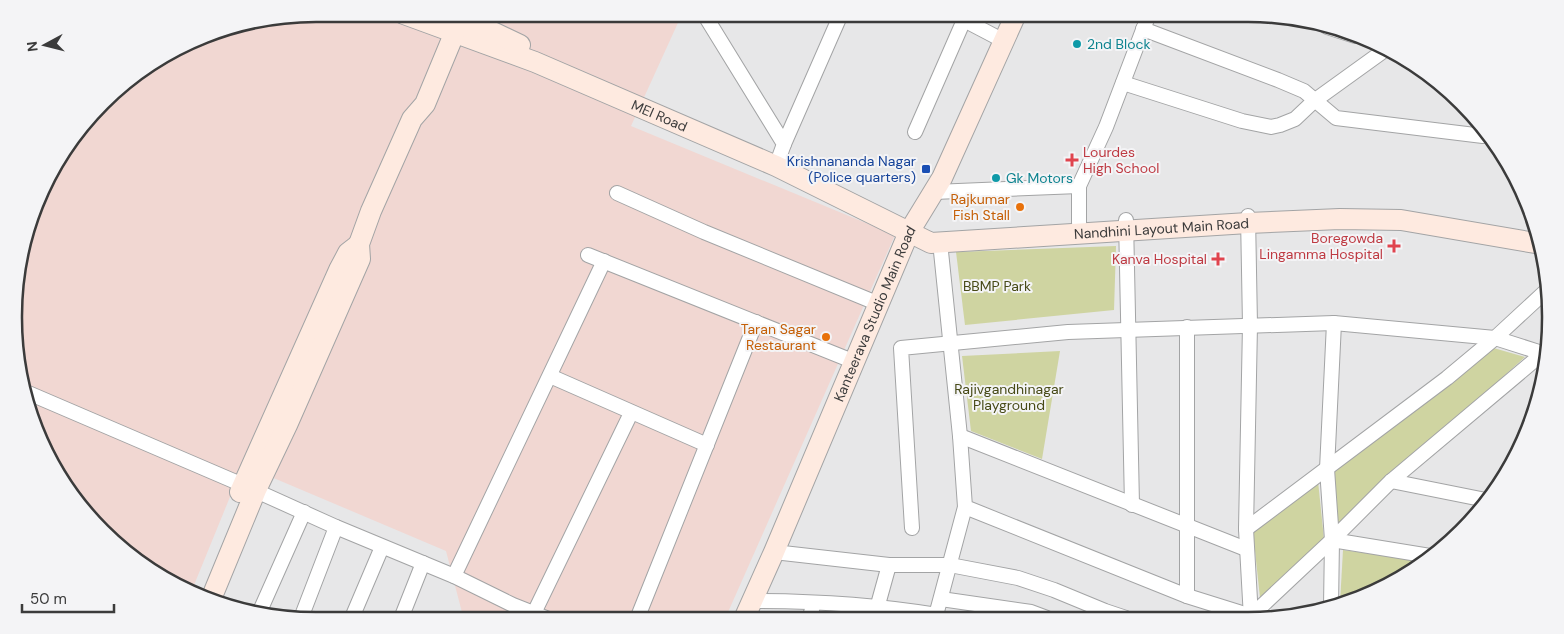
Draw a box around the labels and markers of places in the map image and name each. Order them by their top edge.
place label: 2nd Block [1087,35,1151,53]
marker: 2nd Block [1071,38,1083,50]
place label: Lourdes High School [1083,143,1159,177]
place label: Krishnananda Nagar (Police quarters) [787,152,916,186]
marker: Lourdes High School [1065,153,1079,167]
marker: Krishnananda Nagar (Police quarters) [920,163,932,175]
place label: Gk Motors [1006,169,1073,187]
marker: Gk Motors [990,172,1002,184]
place label: Rajkumar Fish Stall [951,190,1010,224]
marker: Rajkumar Fish Stall [1014,201,1026,213]
place label: Boregowda Lingamma Hospital [1259,229,1383,263]
marker: Boregowda Lingamma Hospital [1387,239,1401,253]
place label: Kanva Hospital [1112,250,1207,268]
marker: Kanva Hospital [1211,252,1225,266]
place label: Taran Sagar Restaurant [741,320,816,354]
marker: Taran Sagar Restaurant [820,331,832,343]

